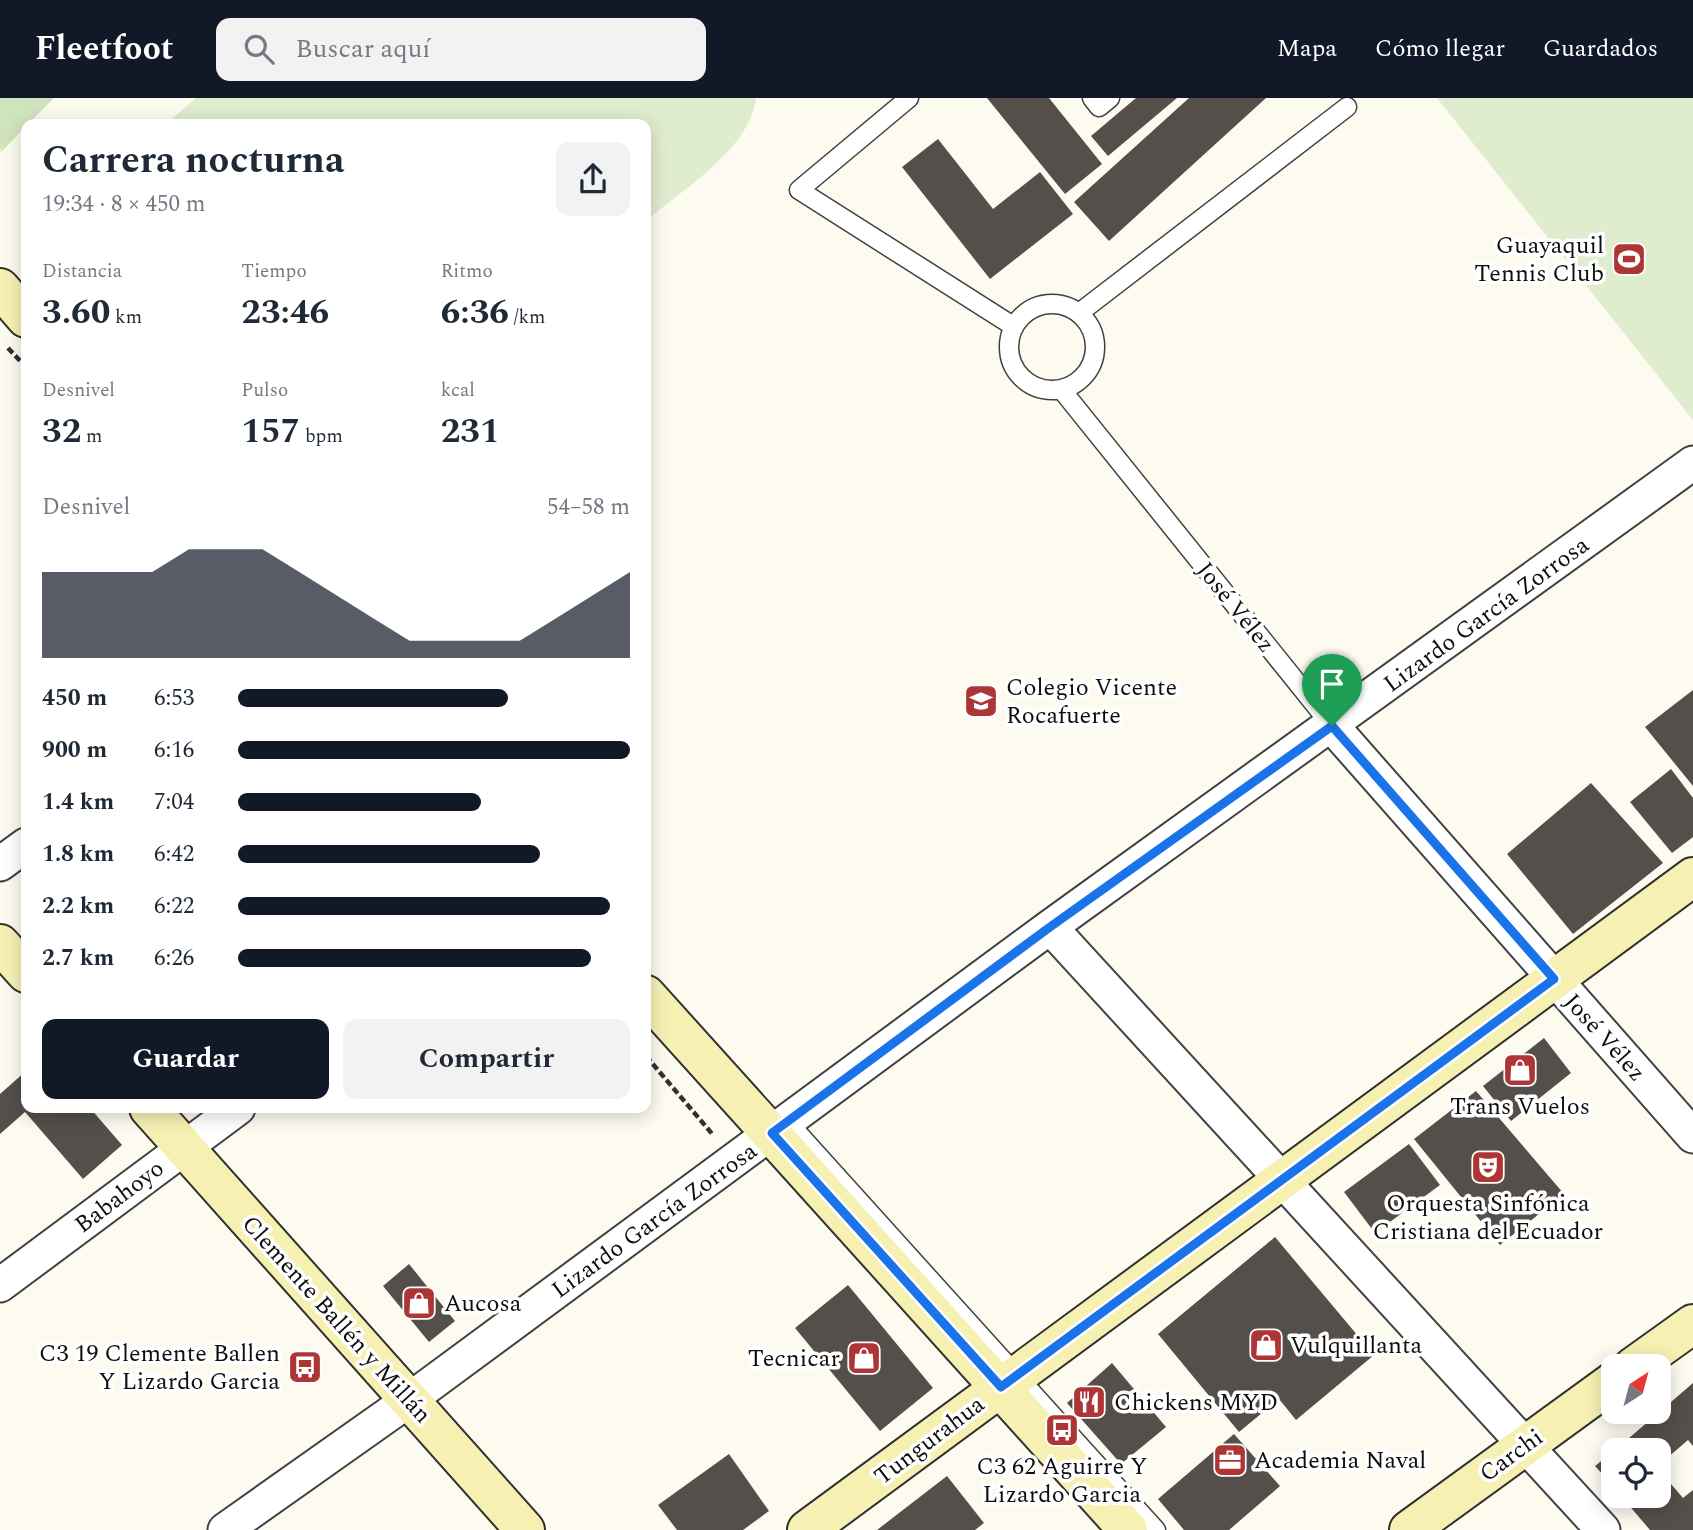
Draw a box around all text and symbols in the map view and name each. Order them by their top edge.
search box [216,18,706,81]
text: Fleetfoot [35,24,174,74]
text: Buscar aquí [296,29,430,69]
icon: search [240,30,278,68]
text: Mapa [1277,31,1337,67]
text: Cómo llegar [1375,31,1505,67]
text: Guardados [1543,31,1658,67]
text: Carrera nocturna [42,132,345,190]
button: share [556,142,630,216]
text: 19:34 · 8 × 450 m [42,187,206,222]
place label: Guayaquil Tennis Club [1474,228,1604,292]
sports icon: Guayaquil Tennis Club [1610,240,1648,278]
text: Distancia [42,257,122,286]
text: Tiempo [241,257,307,286]
text: Ritmo [441,257,493,286]
text: 3.60 [42,286,110,339]
text: 23:46 [241,286,329,339]
text: 6:36 [441,286,509,339]
text: km [110,303,142,332]
text: /km [509,303,545,332]
text: Desnivel [42,376,115,405]
text: Pulso [241,376,288,405]
text: kcal [441,376,475,405]
text: 32 [42,405,81,458]
text: 157 [241,405,300,458]
text: 231 [441,405,500,458]
text: m [81,422,102,451]
text: bpm [300,422,343,451]
text: Desnivel [42,490,130,525]
text: 54–58 m [547,490,630,525]
street label: Lizardo García Zorrosa [1376,528,1597,702]
street label: José Vélez [1187,554,1283,661]
pin [1302,654,1362,726]
icon: arrive [1313,665,1351,703]
place label: Colegio Vicente Rocafuerte [1006,670,1177,734]
text: 450 m [42,681,107,716]
text: 6:53 [154,681,194,716]
school or university icon: Colegio Vicente Rocafuerte [962,682,1000,720]
text: 900 m [42,733,107,768]
text: 6:16 [154,733,194,768]
text: 1.4 km [42,785,114,820]
text: 7:04 [154,785,194,820]
text: 1.8 km [42,837,114,872]
text: 6:42 [154,837,194,872]
text: 2.2 km [42,889,114,924]
text: 6:22 [154,889,194,924]
text: 2.7 km [42,941,114,976]
text: 6:26 [154,941,194,976]
street label: José Vélez [1555,985,1654,1090]
button: Guardar [42,1019,329,1099]
button: Compartir [343,1019,630,1099]
shop icon: Trans Vuelos [1501,1051,1539,1089]
place label: Trans Vuelos [1450,1089,1590,1125]
street label: Lizardo García Zorrosa [544,1134,765,1308]
theatre icon: Orquesta Sinfónica Cristiana del Ecuador [1469,1148,1507,1186]
street label: Babahoyo [67,1151,172,1242]
place label: Orquesta Sinfónica Cristiana del Ecuador [1373,1186,1603,1250]
street label: Clemente Ballén y Millán [233,1208,440,1432]
shop icon: Aucosa [400,1284,438,1322]
place label: Aucosa [444,1286,522,1322]
shop icon: Vulquillanta [1247,1326,1285,1364]
place label: Vulquillanta [1290,1328,1422,1364]
place label: C3 19 Clemente Ballen Y Lizardo Garcia [39,1336,280,1400]
shop icon: Tecnicar [845,1339,883,1377]
place label: Tecnicar [748,1341,840,1377]
bus stop icon: C3 19 Clemente Ballen Y Lizardo Garcia [286,1348,324,1386]
north arrow [1601,1354,1671,1424]
map controls [1601,1354,1671,1508]
restaurant icon: Chickens MYD [1070,1383,1108,1421]
place label: Chickens MYD [1114,1385,1278,1421]
street label: Tungurahua [867,1387,993,1494]
bus stop icon: C3 62 Aguirre Y Lizardo Garcia [1043,1411,1081,1449]
street label: Carchi [1472,1420,1551,1491]
button: locate [1601,1438,1671,1508]
office icon: Academia Naval [1211,1441,1249,1479]
place label: Academia Naval [1254,1443,1426,1479]
place label: C3 62 Aguirre Y Lizardo Garcia [977,1449,1147,1513]

